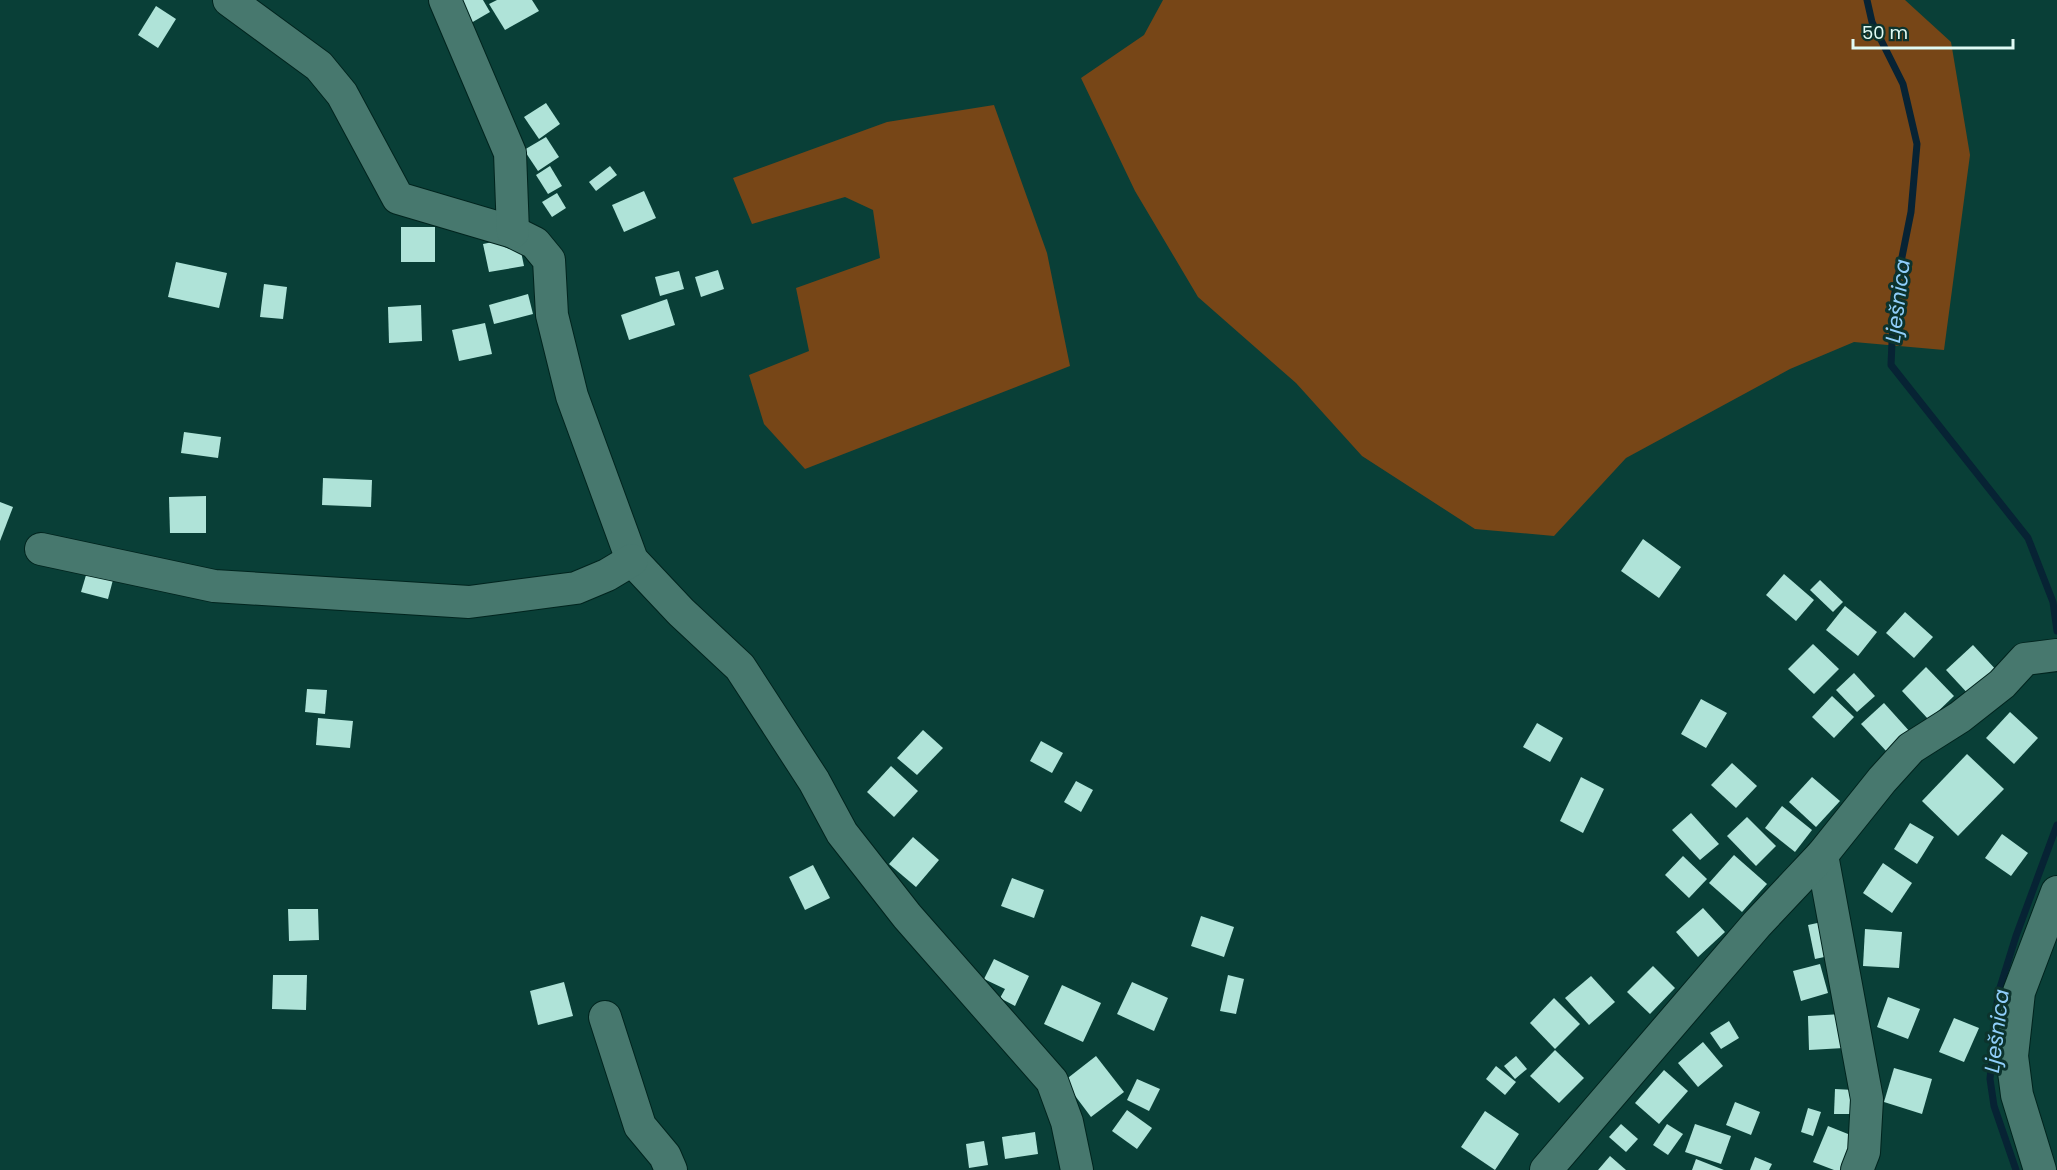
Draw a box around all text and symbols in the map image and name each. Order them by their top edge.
scale bar [1853,12,2014,50]
text: 50 m [1862,20,1908,45]
water label: Lješnica [1878,258,1917,344]
water label: Lješnica [1977,988,2016,1074]

